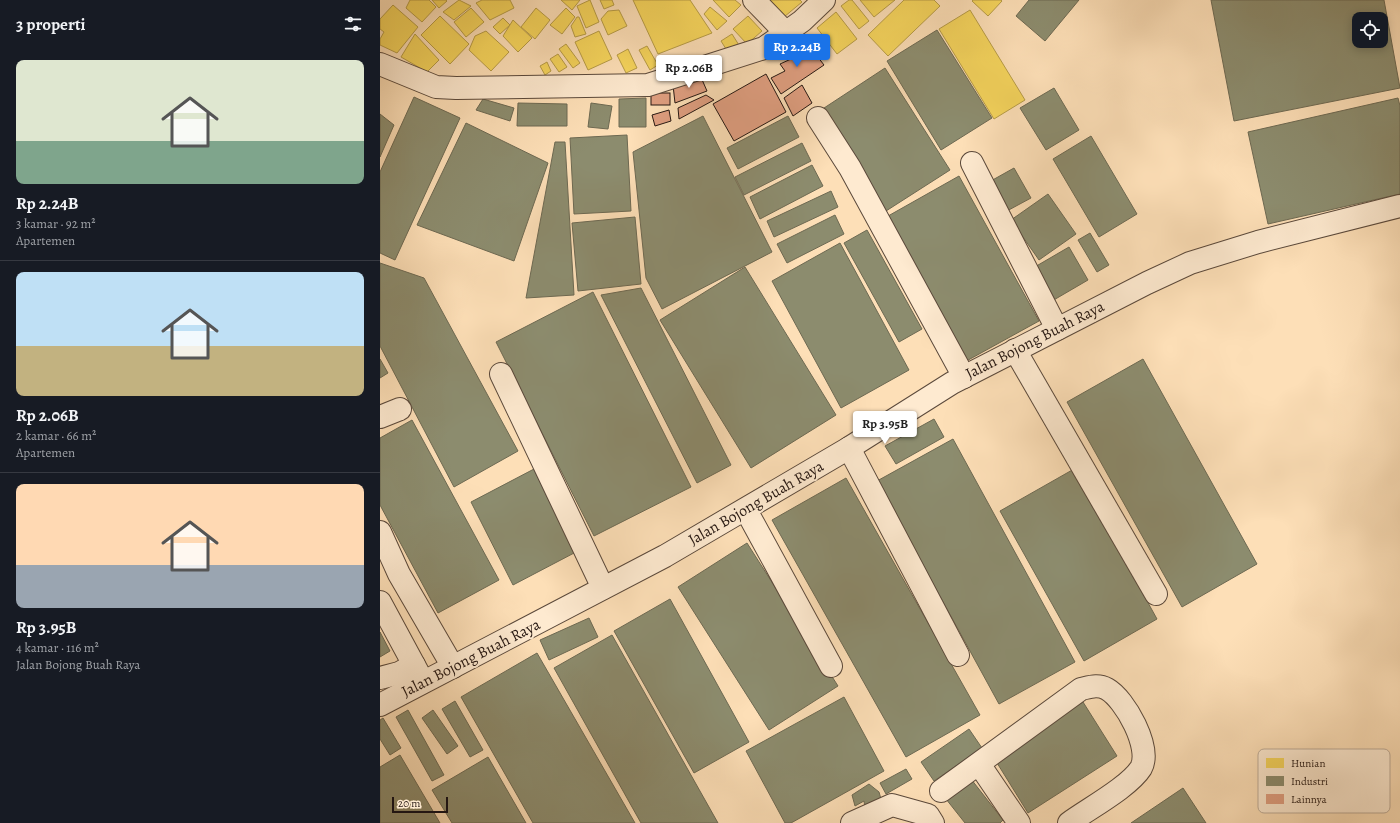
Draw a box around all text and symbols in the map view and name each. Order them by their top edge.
map controls [1352,12,1388,48]
button: locate [1352,12,1388,48]
text: 3 properti [16,13,86,36]
icon: filters [342,13,364,35]
pin: Rp 2.24B [756,34,838,68]
text: Rp 2.24B [773,38,821,55]
pin: Rp 2.06B [648,55,730,89]
text: Rp 2.06B [665,59,713,76]
icon: home [154,86,226,158]
text: Rp 2.24B [16,192,78,215]
text: 3 kamar · 92 m² [16,215,96,232]
text: Apartemen [16,232,75,249]
street label: Jalan Bojong Buah Raya [962,295,1109,385]
icon: home [154,298,226,370]
text: Rp 2.06B [16,404,79,427]
pin: Rp 3.95B [844,411,926,445]
text: Rp 3.95B [862,415,908,432]
text: 2 kamar · 66 m² [16,427,96,444]
text: Apartemen [16,444,75,461]
street label: Jalan Bojong Buah Raya [684,455,828,551]
icon: home [154,510,226,582]
street label: Jalan Bojong Buah Raya [398,613,545,703]
text: Rp 3.95B [16,616,76,639]
text: 4 kamar · 116 m² [16,639,99,656]
text: Jalan Bojong Buah Raya [16,656,140,673]
legend [1258,749,1390,813]
text: Hunian [1291,756,1326,771]
text: Industri [1291,774,1328,789]
text: Lainnya [1291,792,1327,807]
scale bar [392,795,448,814]
text: 20 m [398,796,420,811]

